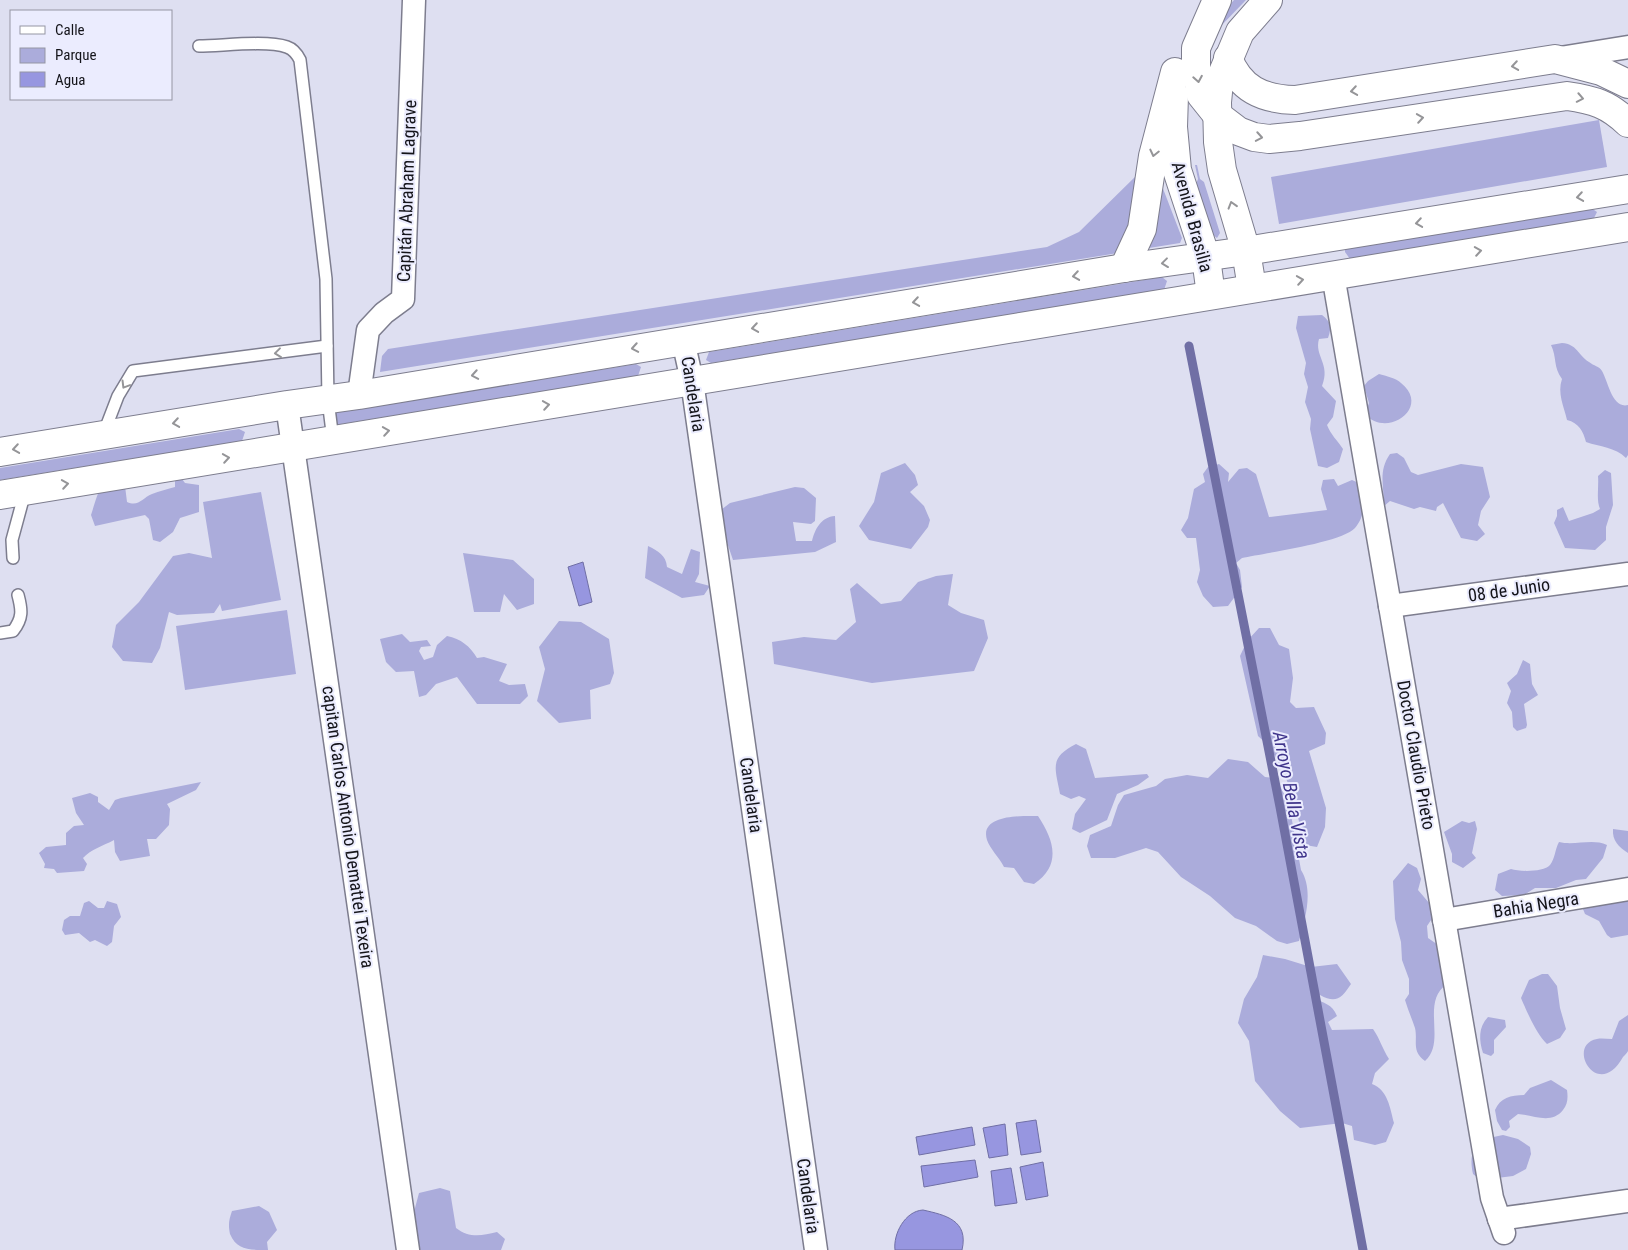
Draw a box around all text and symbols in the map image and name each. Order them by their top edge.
legend [10,10,172,100]
text: Calle [55,21,85,39]
text: Parque [55,46,97,64]
one-way arrow [1510,60,1519,70]
text: Agua [55,71,85,89]
one-way arrow [1192,75,1202,84]
one-way arrow [1350,85,1358,95]
one-way arrow [1576,92,1585,103]
street label: Capitán Abraham Lagrave [393,99,420,282]
one-way arrow [1416,113,1424,124]
one-way arrow [1254,132,1263,142]
one-way arrow [1149,149,1160,158]
street label: Avenida Brasilia [1168,159,1217,274]
one-way arrow [1576,192,1584,202]
one-way arrow [1227,201,1237,209]
one-way arrow [1415,218,1424,228]
one-way arrow [1474,247,1482,257]
one-way arrow [1161,257,1169,267]
one-way arrow [1072,270,1080,280]
one-way arrow [1296,276,1305,286]
one-way arrow [911,296,920,306]
one-way arrow [751,322,759,333]
one-way arrow [631,343,639,353]
one-way arrow [274,347,282,358]
street label: Candelaria [677,355,710,433]
one-way arrow [471,370,479,380]
one-way arrow [121,380,131,389]
one-way arrow [542,400,551,410]
one-way arrow [172,417,180,428]
one-way arrow [382,427,390,437]
one-way arrow [11,444,20,454]
one-way arrow [221,453,230,463]
one-way arrow [61,480,70,490]
street label: 08 de Junio [1467,573,1551,606]
street label: Doctor Claudio Prieto [1393,678,1440,831]
street label: capitan Carlos Antonio Demattei Texeira [318,684,379,969]
water label: Arroyo Bella Vista [1268,728,1315,861]
street label: Candelaria [736,756,767,834]
street label: Bahia Negra [1492,887,1580,922]
street label: Candelaria [793,1157,824,1235]

